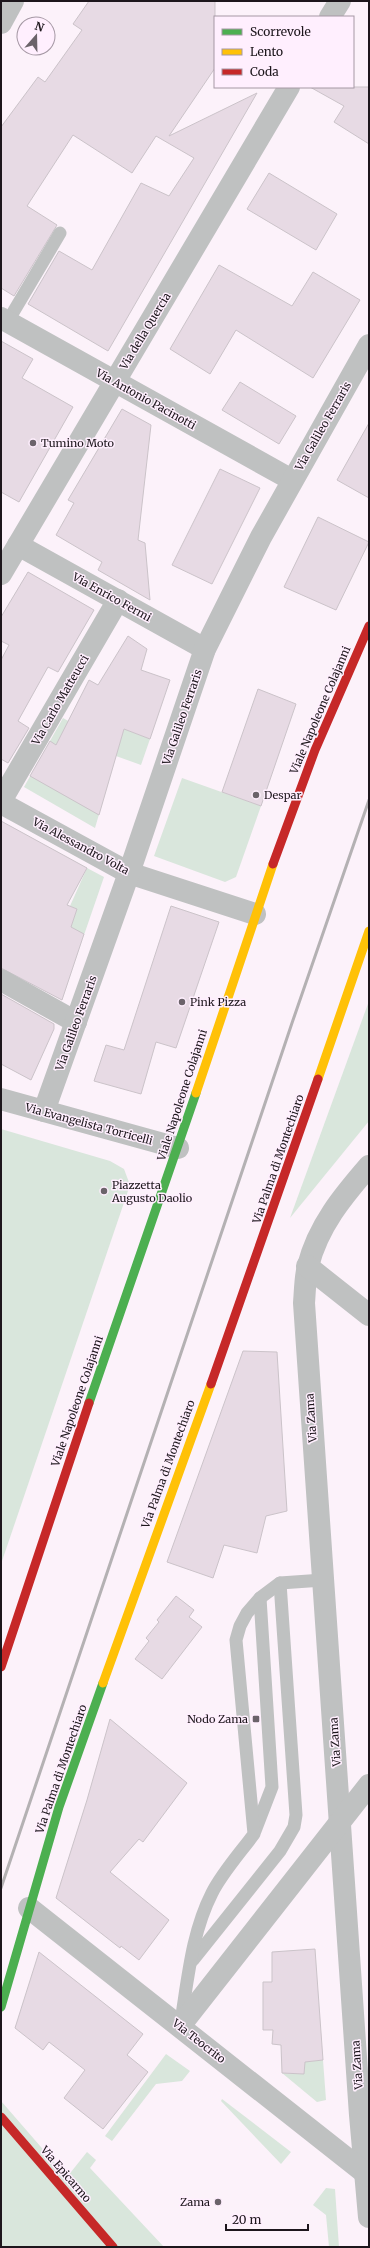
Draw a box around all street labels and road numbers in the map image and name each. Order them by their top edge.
street label: Via della Quercia [116,290,174,373]
street label: Via Antonio Pacinotti [93,365,199,433]
street label: Via Galileo Ferraris [291,379,354,474]
street label: Via Enrico Fermi [69,569,154,625]
street label: Viale Napoleone Colajanni [286,644,353,777]
street label: Via Carlo Matteucci [28,652,92,748]
street label: Via Galileo Ferraris [159,667,205,768]
street label: Via Alessandro Volta [29,814,132,877]
street label: Via Galileo Ferraris [52,974,100,1073]
street label: Viale Napoleone Colajanni [154,1027,210,1163]
street label: Via Palma di Montechiaro [249,1092,307,1226]
street label: Via Evangelista Torricelli [23,1100,155,1148]
street label: Viale Napoleone Colajanni [48,1333,106,1469]
street label: Via Zama [302,1393,320,1444]
street label: Via Palma di Montechiaro [138,1397,198,1531]
street label: Via Palma di Montechiaro [32,1702,90,1836]
street label: Via Zama [326,1717,344,1768]
street label: Via Teocrito [169,2015,229,2066]
street label: Via Zama [348,2040,366,2091]
street label: Via Epicarmo [37,2142,95,2205]

